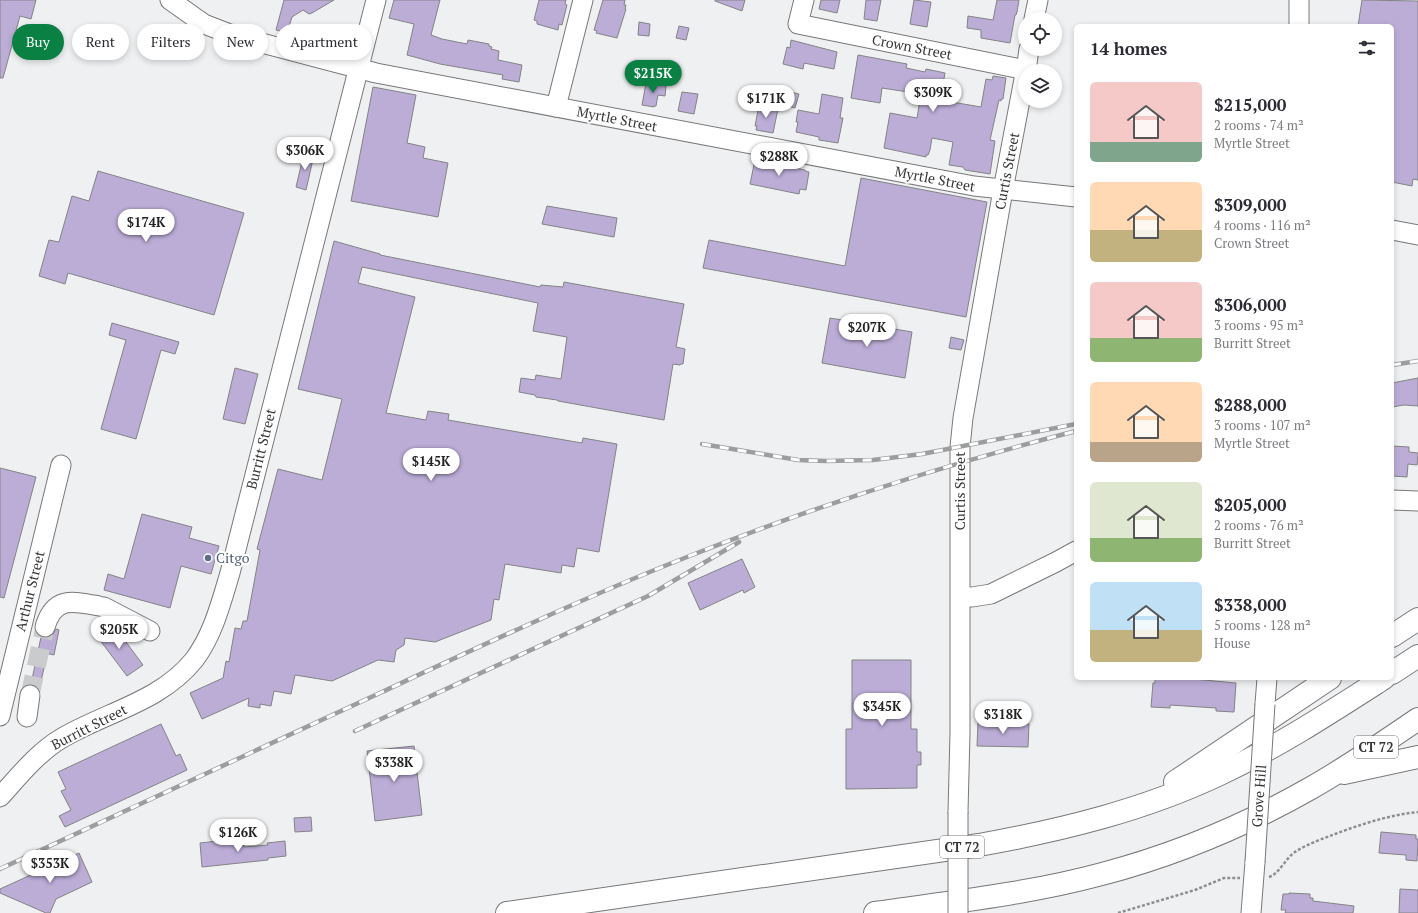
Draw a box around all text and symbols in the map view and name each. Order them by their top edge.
map controls [1018,12,1062,108]
button: locate [1018,12,1062,56]
chip: Buy [12,24,64,60]
chip: Rent [72,24,129,60]
chip: Filters [137,24,205,60]
chip: New [213,24,268,60]
chip: Apartment [276,24,372,60]
street label: Crown Street [870,29,955,64]
text: 14 homes [1090,37,1167,60]
icon: filters [1356,37,1378,59]
pin: $215K [625,60,681,94]
text: $215K [634,64,672,82]
button: layers [1018,64,1062,108]
pin: $309K [905,79,961,113]
text: $309K [914,83,952,101]
pin: $171K [738,85,794,119]
text: $171K [747,89,785,107]
text: $215,000 [1214,93,1286,116]
icon: home [1122,98,1170,146]
street label: Myrtle Street [575,101,660,136]
text: 2 rooms · 74 m² [1214,116,1304,134]
street label: Curtis Street [990,130,1023,211]
text: Myrtle Street [1214,134,1290,152]
pin: $306K [277,137,333,171]
text: $306K [286,141,324,159]
pin: $288K [751,143,807,177]
text: $288K [760,147,798,165]
street label: Myrtle Street [893,161,978,196]
text: $309,000 [1214,193,1286,216]
icon: home [1122,198,1170,246]
pin: $174K [118,209,174,243]
text: $174K [127,213,165,231]
text: 4 rooms · 116 m² [1214,216,1311,234]
text: Crown Street [1214,234,1289,252]
text: $306,000 [1214,293,1286,316]
icon: home [1122,298,1170,346]
pin: $207K [839,314,895,348]
text: 3 rooms · 95 m² [1214,316,1304,334]
text: $207K [848,318,886,336]
text: Burritt Street [1214,334,1291,352]
text: $288,000 [1214,393,1286,416]
icon: home [1122,398,1170,446]
street label: Burritt Street [241,406,280,491]
text: 3 rooms · 107 m² [1214,416,1311,434]
text: Myrtle Street [1214,434,1290,452]
pin: $145K [403,448,459,482]
street label: Curtis Street [950,451,969,530]
text: $145K [412,452,450,470]
text: $205,000 [1214,493,1286,516]
icon: home [1122,498,1170,546]
text: 2 rooms · 76 m² [1214,516,1304,534]
text: Burritt Street [1214,534,1291,552]
street label: Arthur Street [10,548,49,633]
place label: Citgo [216,548,250,567]
marker: Citgo [203,553,213,563]
text: $338,000 [1214,593,1286,616]
icon: home [1122,598,1170,646]
pin: $205K [91,616,147,650]
text: 5 rooms · 128 m² [1214,616,1311,634]
text: $205K [100,620,138,638]
text: House [1214,634,1250,652]
pin: $345K [854,693,910,727]
text: $345K [863,697,901,715]
street label: Burritt Street [48,699,131,754]
pin: $318K [975,701,1031,735]
text: $318K [984,705,1022,723]
road number: CT 72 [1354,736,1398,758]
pin: $338K [366,749,422,783]
text: $338K [375,753,413,771]
street label: Grove Hill [1247,764,1270,828]
pin: $126K [210,819,266,853]
text: $126K [219,823,257,841]
road number: CT 72 [940,836,984,858]
pin: $353K [22,850,78,884]
text: $353K [31,854,69,872]

